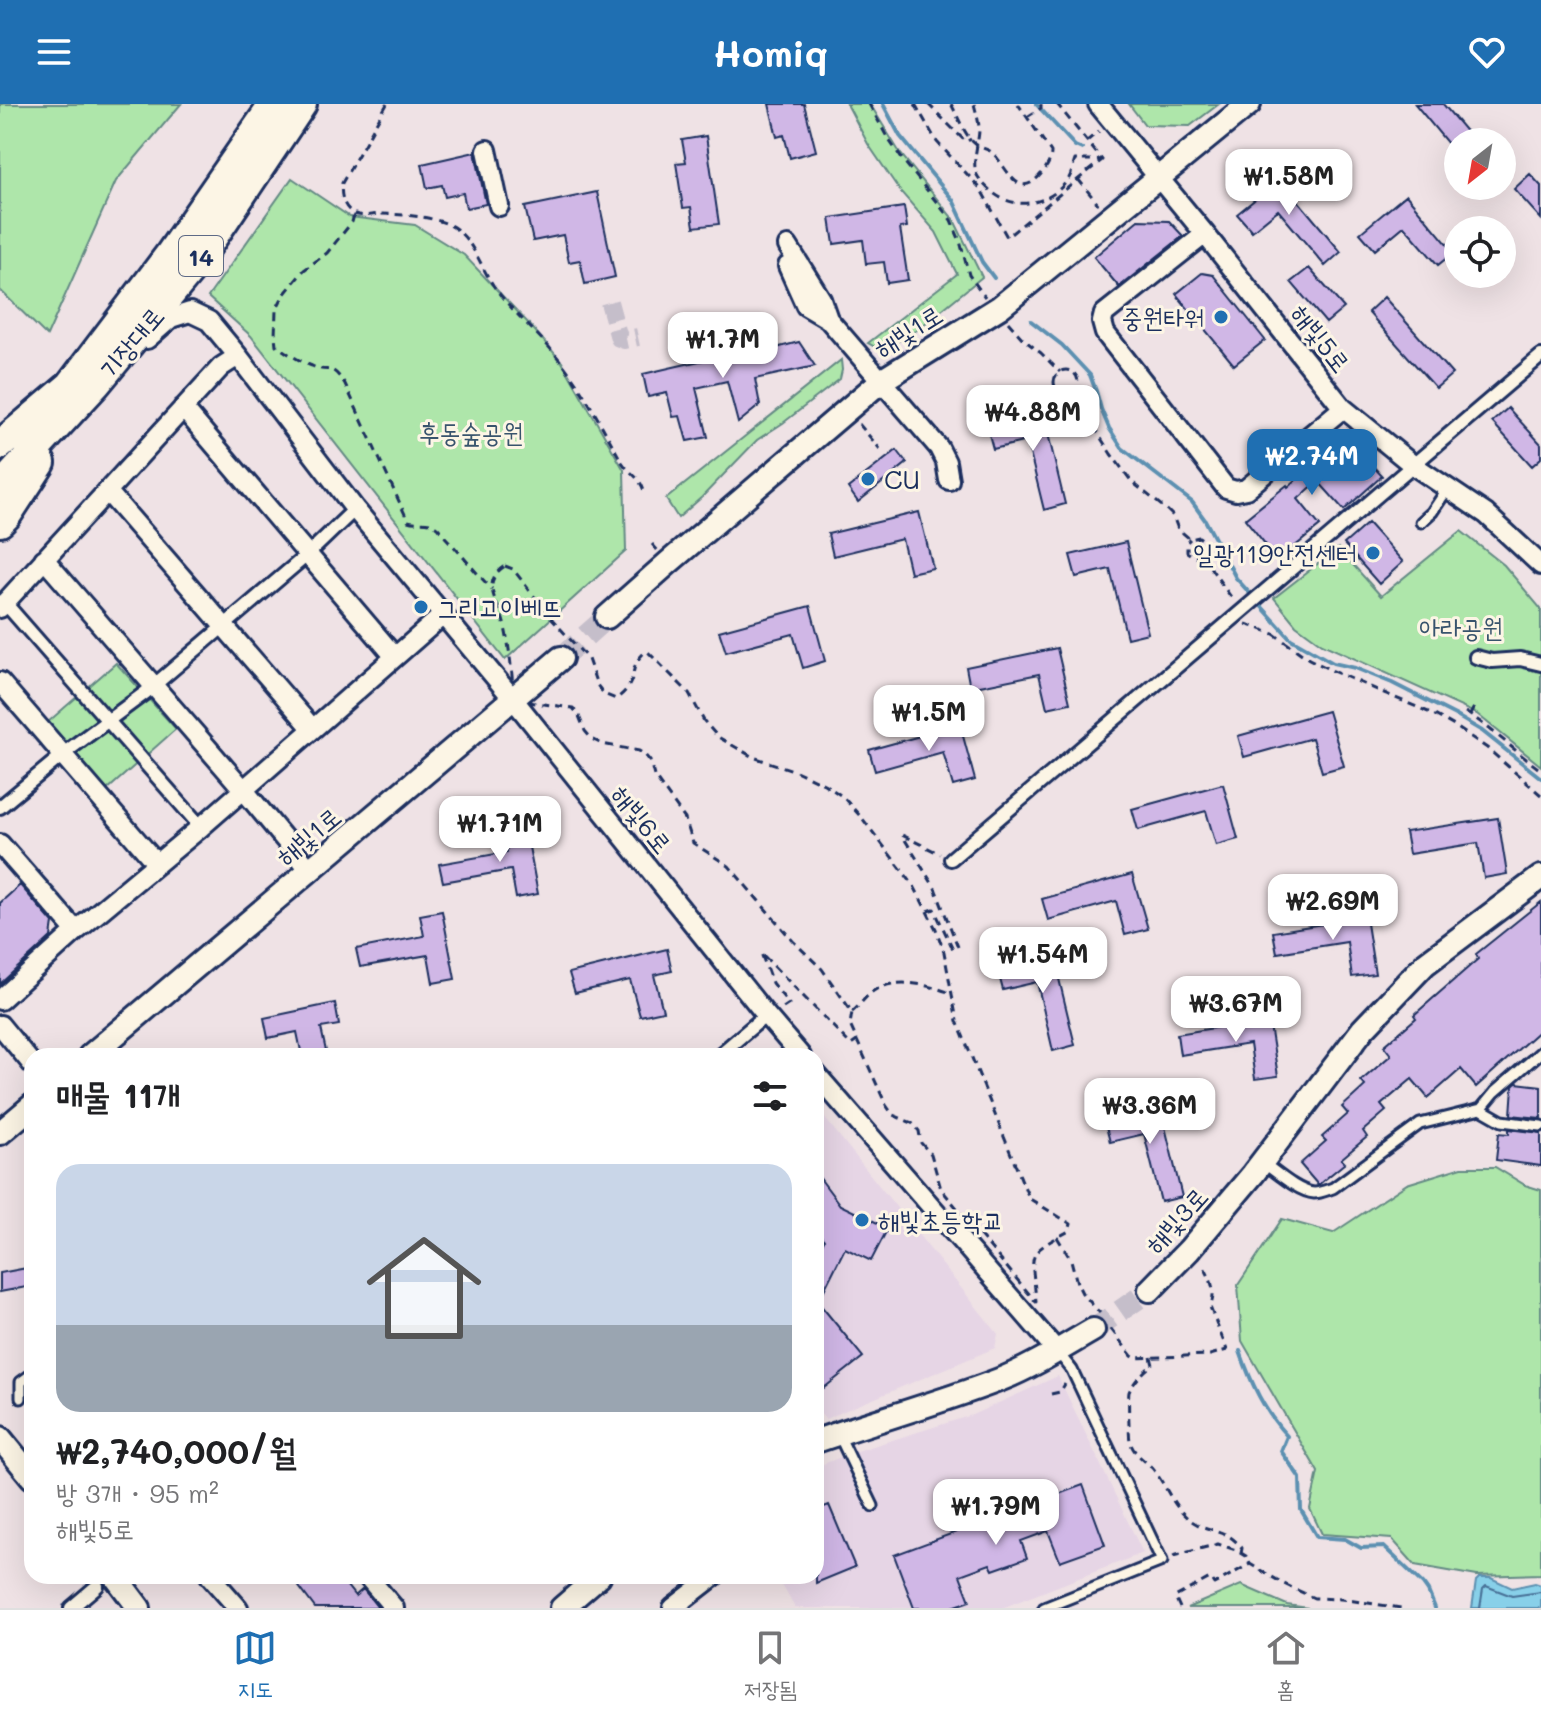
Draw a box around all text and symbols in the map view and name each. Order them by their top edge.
text: Homiq [713,29,828,76]
icon: menu [32,30,76,74]
icon: heart [1465,30,1509,74]
north arrow [1444,128,1516,200]
map controls [1444,128,1516,288]
pin: ₩1.58M [1224,149,1354,217]
text: ₩1.58M [1243,158,1335,192]
button: locate [1444,216,1516,288]
road number: 14 [179,236,223,276]
street label: 해빛1로 [867,297,949,365]
street label: 해빛5로 [1284,297,1358,379]
street label: 기장대로 [91,299,171,385]
place label: 중원타워 [1121,300,1205,334]
marker: 중원타워 [1212,308,1230,326]
pin: ₩1.7M [667,312,779,380]
text: ₩1.7M [686,321,760,355]
pin: ₩4.88M [968,385,1098,453]
text: ₩4.88M [984,394,1082,428]
park label: 후동숲공원 [419,415,523,449]
pin: ₩2.74M [1247,429,1377,497]
text: ₩2.74M [1265,438,1359,472]
place label: CU [884,462,920,496]
marker: CU [859,470,877,488]
place label: 일광119안전센터 [1193,536,1357,570]
marker: 일광119안전센터 [1364,544,1382,562]
place label: 그리고이베뜨 [437,590,563,624]
marker: 그리고이베뜨 [412,598,430,616]
park label: 아라공원 [1419,610,1503,644]
pin: ₩1.5M [873,685,985,753]
text: ₩1.5M [891,694,967,728]
street label: 해빛6로 [604,778,680,860]
pin: ₩1.71M [435,796,565,864]
street label: 해빛1로 [269,799,347,873]
text: ₩1.71M [457,805,543,839]
pin: ₩2.69M [1268,874,1398,942]
text: ₩2.69M [1286,883,1380,917]
pin: ₩1.54M [978,927,1108,995]
text: ₩1.54M [997,936,1089,970]
pin: ₩3.67M [1171,976,1301,1044]
text: ₩3.67M [1189,985,1283,1019]
text: 매물 11개 [56,1072,180,1117]
icon: filters [748,1074,792,1118]
pin: ₩3.36M [1085,1078,1215,1146]
text: ₩3.36M [1102,1087,1198,1121]
street label: 해빛3로 [1137,1180,1215,1260]
place label: 해빛초등학교 [878,1203,1004,1237]
marker: 해빛초등학교 [853,1211,871,1229]
icon: home [352,1216,496,1360]
text: ₩2,740,000/월 [56,1428,296,1473]
text: 방 3개 · 95 m² [56,1476,219,1510]
pin: ₩1.79M [931,1479,1061,1547]
text: ₩1.79M [951,1488,1041,1522]
text: 해빛5로 [56,1512,134,1546]
tab: 지도 [233,1626,277,1704]
tab: 저장됨 [744,1626,797,1704]
tab: 홈 [1264,1626,1308,1704]

